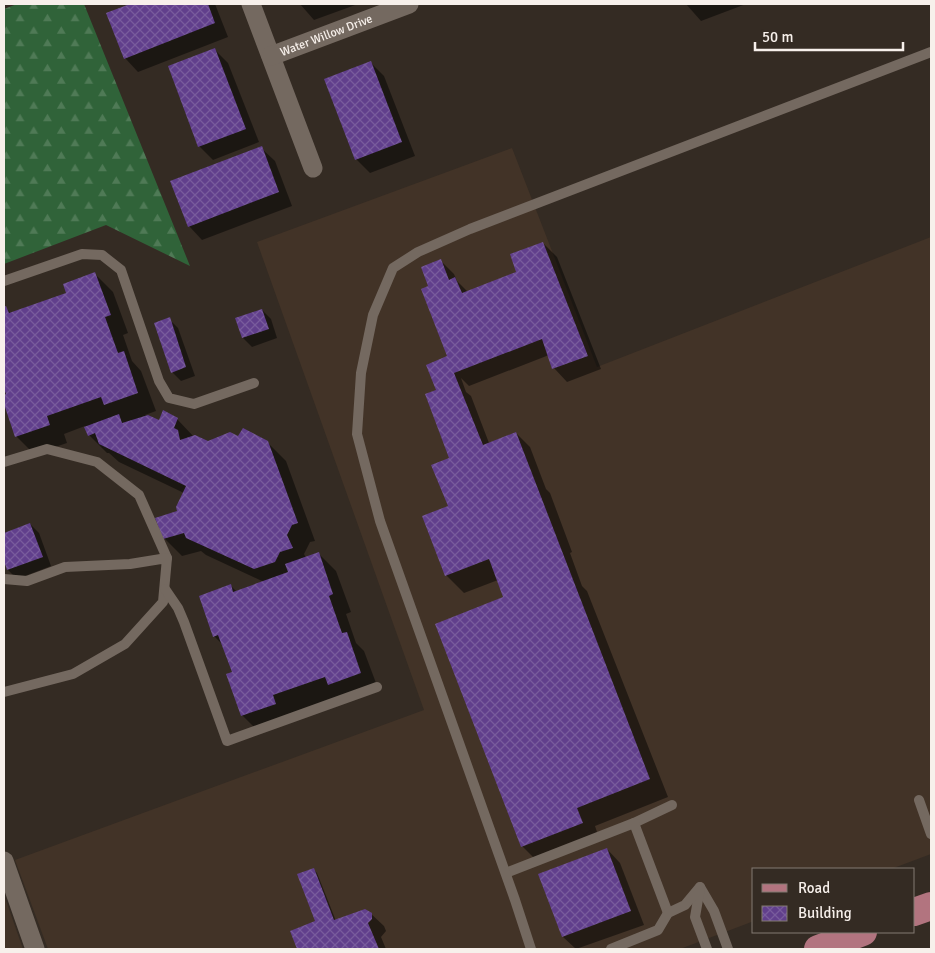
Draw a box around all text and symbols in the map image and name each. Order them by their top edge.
street label: Water Willow Drive [278,11,375,60]
scale bar [755,20,902,52]
text: 50 m [762,28,793,46]
legend [752,868,915,933]
text: Road [798,879,830,897]
text: Building [798,904,852,922]

